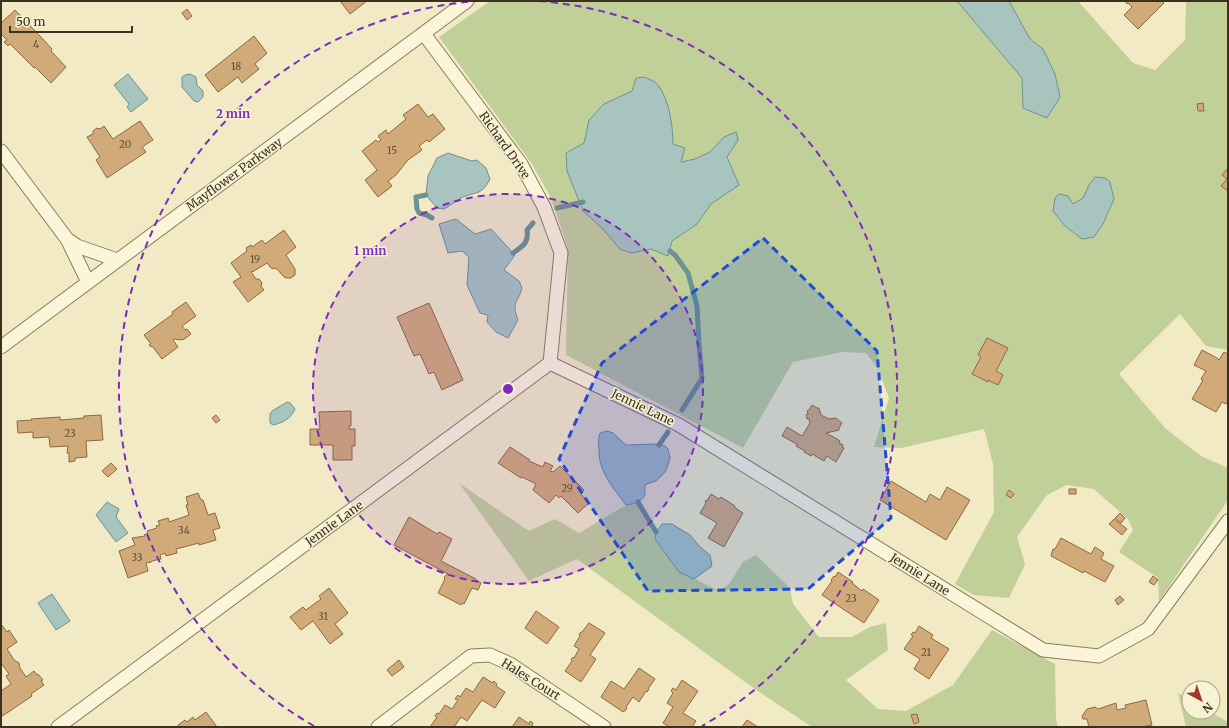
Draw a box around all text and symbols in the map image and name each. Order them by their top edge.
scale bar [10,8,132,34]
text: 50 m [16,14,45,29]
house number: 4 [33,38,39,51]
house number: 18 [231,60,241,73]
text: 2 min [216,106,250,121]
street label: Richard Drive [476,108,534,182]
street label: Mayflower Parkway [183,134,285,214]
house number: 20 [119,138,131,151]
house number: 15 [387,144,397,157]
text: 1 min [354,243,386,258]
house number: 19 [250,253,260,266]
centre of rings [501,382,515,396]
street label: Jennie Lane [608,385,677,429]
house number: 23 [64,427,76,440]
house number: 29 [561,482,573,495]
street label: Jennie Lane [301,497,366,550]
house number: 34 [178,524,190,537]
street label: Jennie Lane [886,549,953,598]
house number: 33 [132,551,143,564]
house number: 23 [845,592,857,605]
house number: 31 [318,610,328,623]
house number: 21 [921,646,932,659]
street label: Hales Court [499,655,564,703]
north arrow [1181,680,1221,720]
text: N [1199,700,1215,716]

